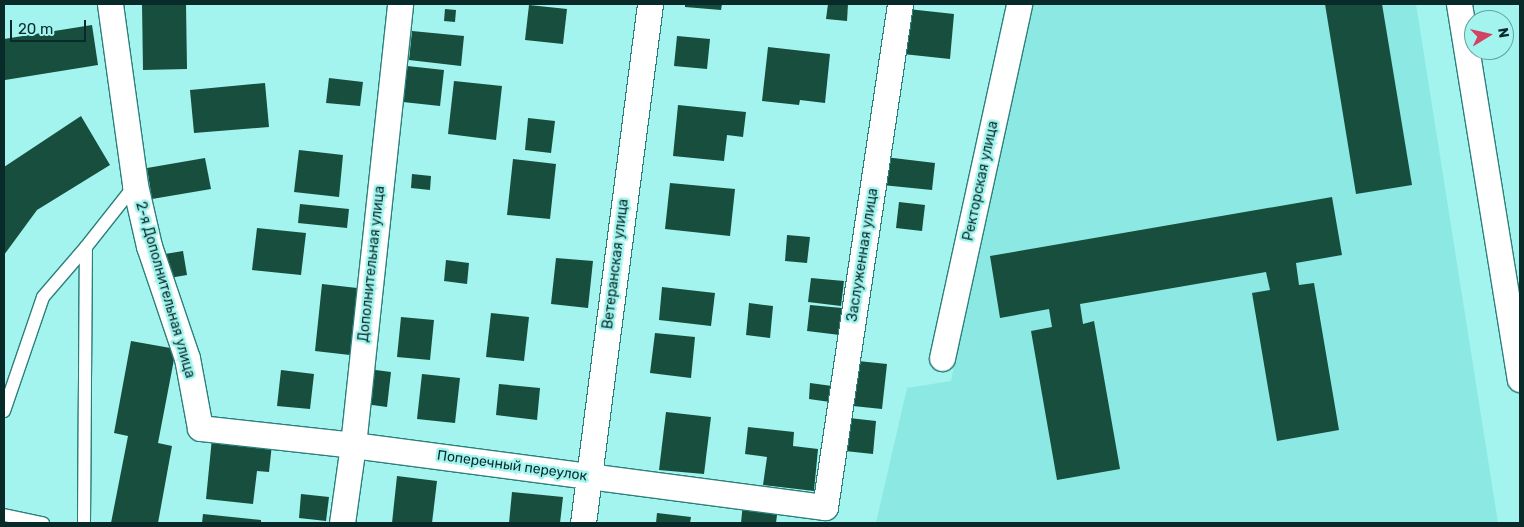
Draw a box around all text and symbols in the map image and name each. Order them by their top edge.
scale bar [12,10,89,42]
north arrow [1464,10,1514,60]
text: 20 m [18,20,53,38]
text: N [1494,26,1513,39]
street label: Ректорская улица [960,120,1002,242]
street label: Дополнительная улица [355,185,389,343]
street label: Заслуженная улица [844,187,882,323]
street label: Ветеранская улица [600,198,632,330]
street label: 2-я Дополнительная улица [132,200,198,380]
street label: Поперечный переулок [436,447,588,485]

